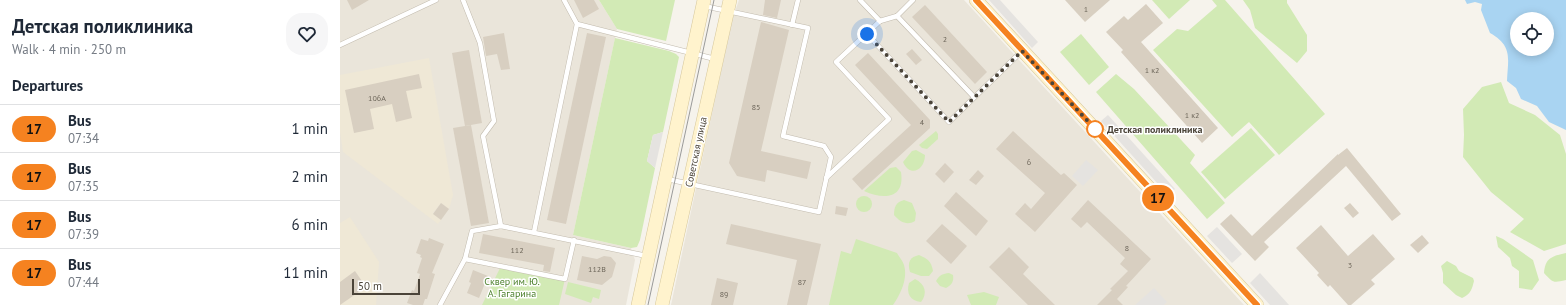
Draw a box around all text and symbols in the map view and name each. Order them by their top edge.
house number: 1 [1084,4,1088,14]
map controls [1510,12,1554,56]
button: locate [1510,12,1554,56]
button: heart [286,13,328,55]
text: Детская поликлиника [12,14,193,38]
your location [857,24,877,44]
house number: 2 [943,34,947,44]
text: Walk · 4 min · 250 m [12,41,126,58]
house number: 1 к2 [1145,65,1159,75]
text: Departures [12,76,83,95]
house number: 106А [368,93,386,103]
house number: 85 [752,102,760,112]
house number: 1 к2 [1185,110,1199,120]
text: Bus [68,111,91,130]
street label: Советская улица [682,116,710,188]
house number: 4 [920,117,925,127]
text: 1 min [291,119,328,138]
text: 17 [26,120,42,138]
marker: Детская поликлиника [1086,120,1104,138]
place label: Детская поликлиника [1107,123,1202,136]
text: 07:34 [68,130,99,147]
house number: 6 [1027,157,1031,167]
text: Bus [68,159,91,178]
text: 2 min [291,167,328,186]
text: 17 [26,168,42,186]
text: 07:35 [68,178,99,195]
line badge: 17 [1140,185,1176,211]
text: 17 [1150,189,1166,207]
text: Bus [68,207,91,226]
text: 6 min [291,215,328,234]
text: 17 [26,216,42,234]
text: 07:39 [68,226,99,243]
house number: 8 [1125,243,1129,253]
house number: 112 [510,245,524,255]
text: Bus [68,255,91,274]
house number: 3 [1348,260,1352,270]
text: 11 min [283,263,328,282]
text: 17 [26,264,42,282]
house number: 112В [588,264,606,274]
text: 07:44 [68,274,99,291]
park label: Сквер им. Ю. А. Гагарина [484,275,540,300]
scale bar [352,277,420,296]
house number: 87 [798,277,806,287]
text: 50 m [358,279,382,293]
house number: 89 [720,289,728,299]

